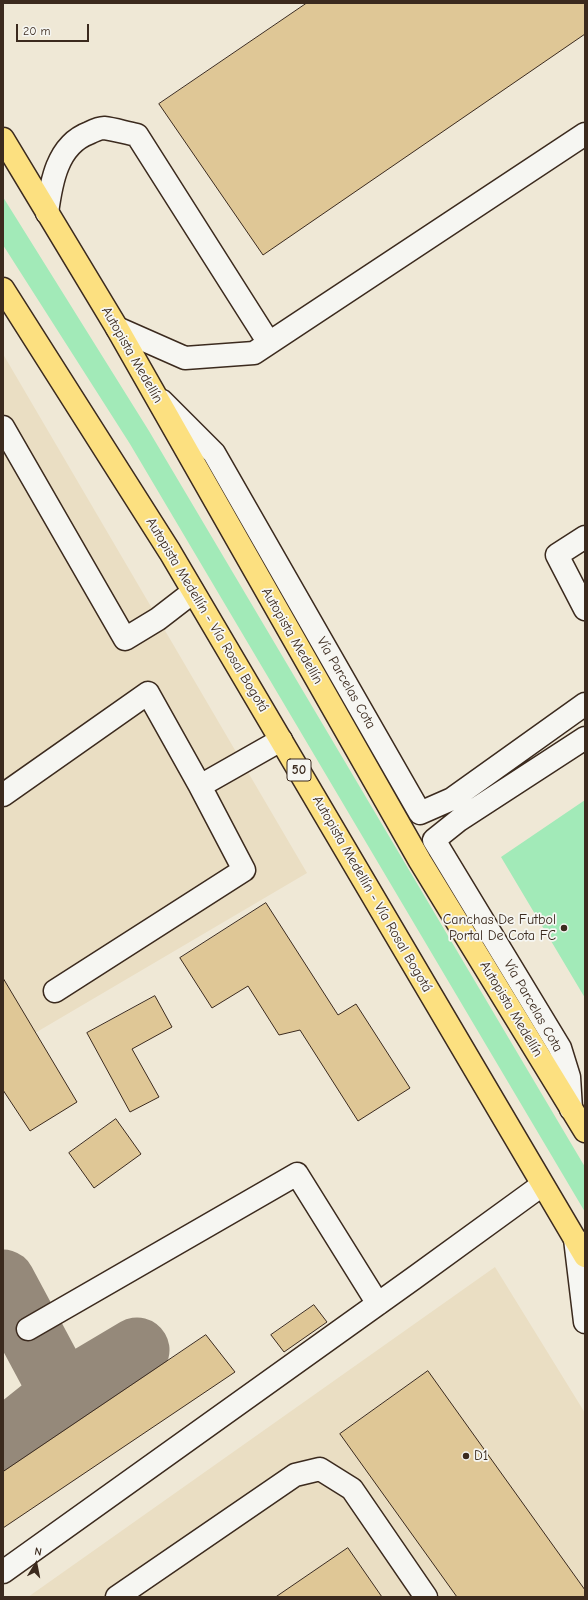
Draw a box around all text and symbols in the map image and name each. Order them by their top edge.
scale bar [18,16,91,42]
text: 20 m [23,24,51,38]
street label: Autopista Medellín [98,304,166,406]
street label: Autopista Medellín - Vía Rosal Bogotá [142,515,272,715]
street label: Autopista Medellín [258,585,326,687]
street label: Vía Parcelas Cota [313,634,379,732]
road number: 50 [287,759,311,781]
street label: Autopista Medellín - Vía Rosal Bogotá [309,793,435,995]
place label: Canchas De Futbol Portal De Cota FC [443,912,556,944]
marker: Canchas De Futbol Portal De Cota FC [559,923,569,933]
street label: Vía Parcelas Cota [500,957,566,1055]
street label: Autopista Medellín [476,958,546,1060]
place label: D1 [474,1448,488,1464]
marker: D1 [461,1451,471,1461]
north arrow [16,1544,56,1584]
text: N [34,1545,43,1559]

